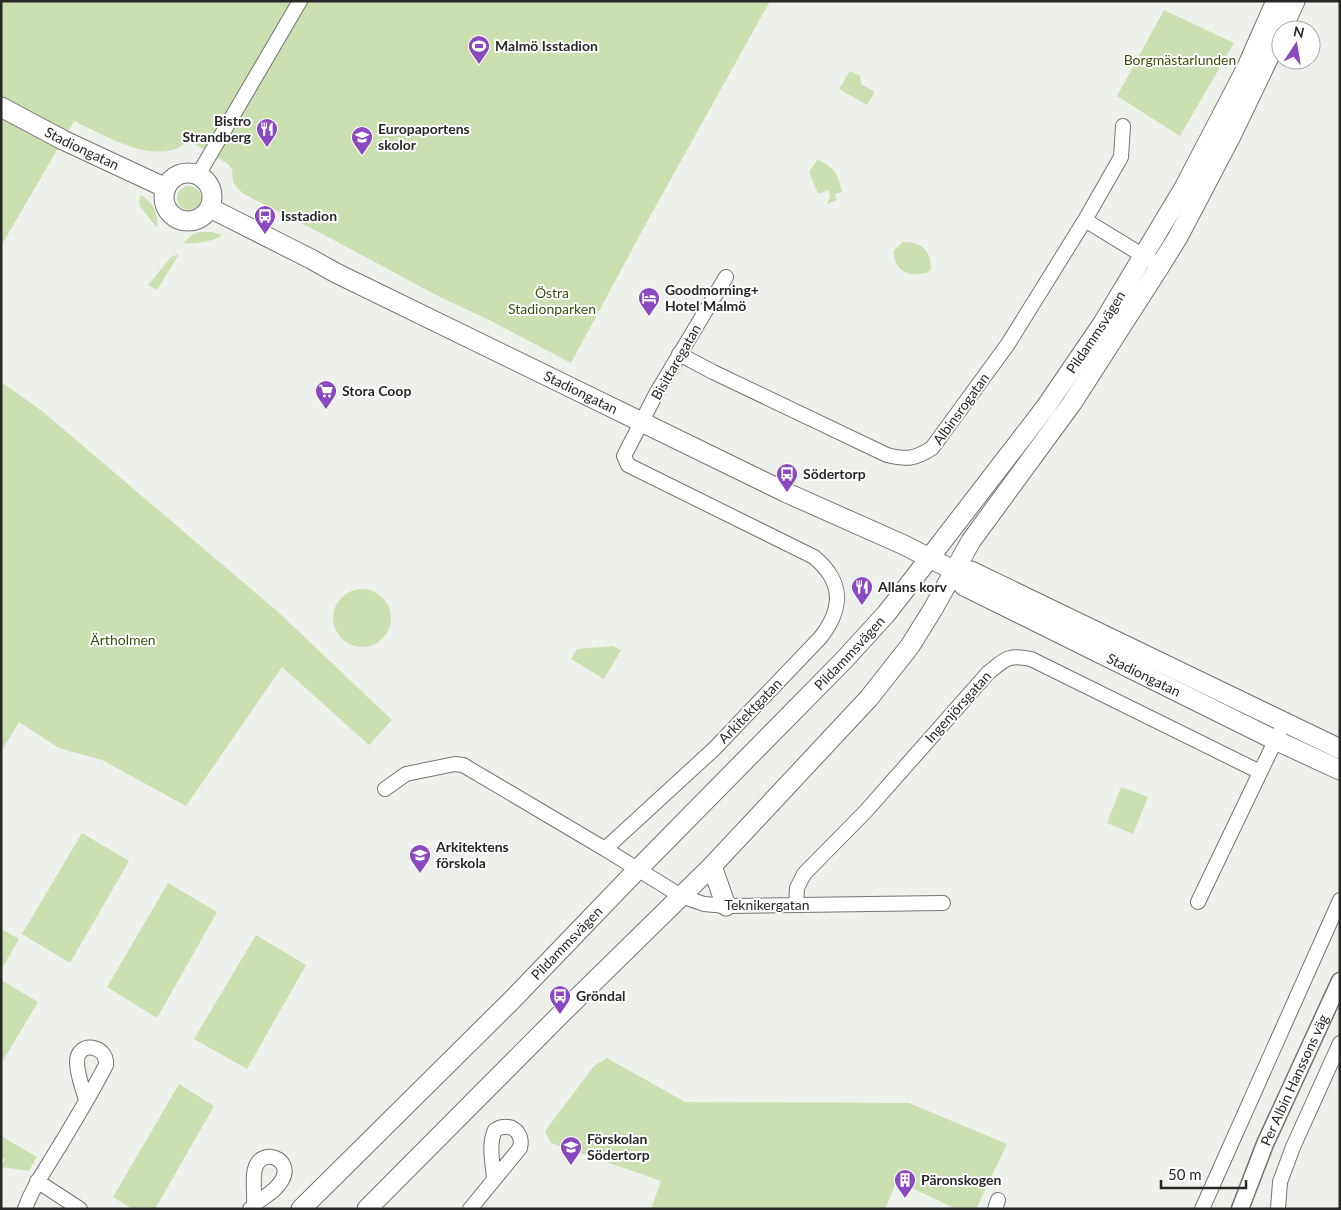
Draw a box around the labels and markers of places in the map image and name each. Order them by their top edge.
sports icon: Malmö Isstadion [467,34,491,65]
place label: Malmö Isstadion [495,37,598,54]
place label: Bistro Strandberg [182,112,252,145]
restaurant icon: Bistro Strandberg [255,117,279,148]
place label: Europaportens skolor [378,120,470,153]
school or university icon: Europaportens skolor [350,125,374,156]
bus stop icon: Isstadion [253,204,277,235]
place label: Isstadion [281,207,337,224]
place label: Goodmorning+ Hotel Malmö [665,281,759,314]
hotel icon: Goodmorning+ Hotel Malmö [637,286,661,317]
supermarket icon: Stora Coop [314,379,338,410]
place label: Stora Coop [342,382,411,399]
bus stop icon: Södertorp [775,462,799,493]
place label: Södertorp [803,465,866,482]
restaurant icon: Allans korv [850,575,874,606]
place label: Allans korv [877,578,948,595]
place label: Arkitektens förskola [435,838,509,871]
school or university icon: Arkitektens förskola [408,843,432,874]
bus stop icon: Gröndal [548,984,572,1015]
place label: Gröndal [576,987,626,1004]
place label: Förskolan Södertorp [587,1130,650,1163]
school or university icon: Förskolan Södertorp [559,1135,583,1166]
building icon: Päronskogen [893,1168,917,1199]
place label: Päronskogen [921,1171,1002,1188]

